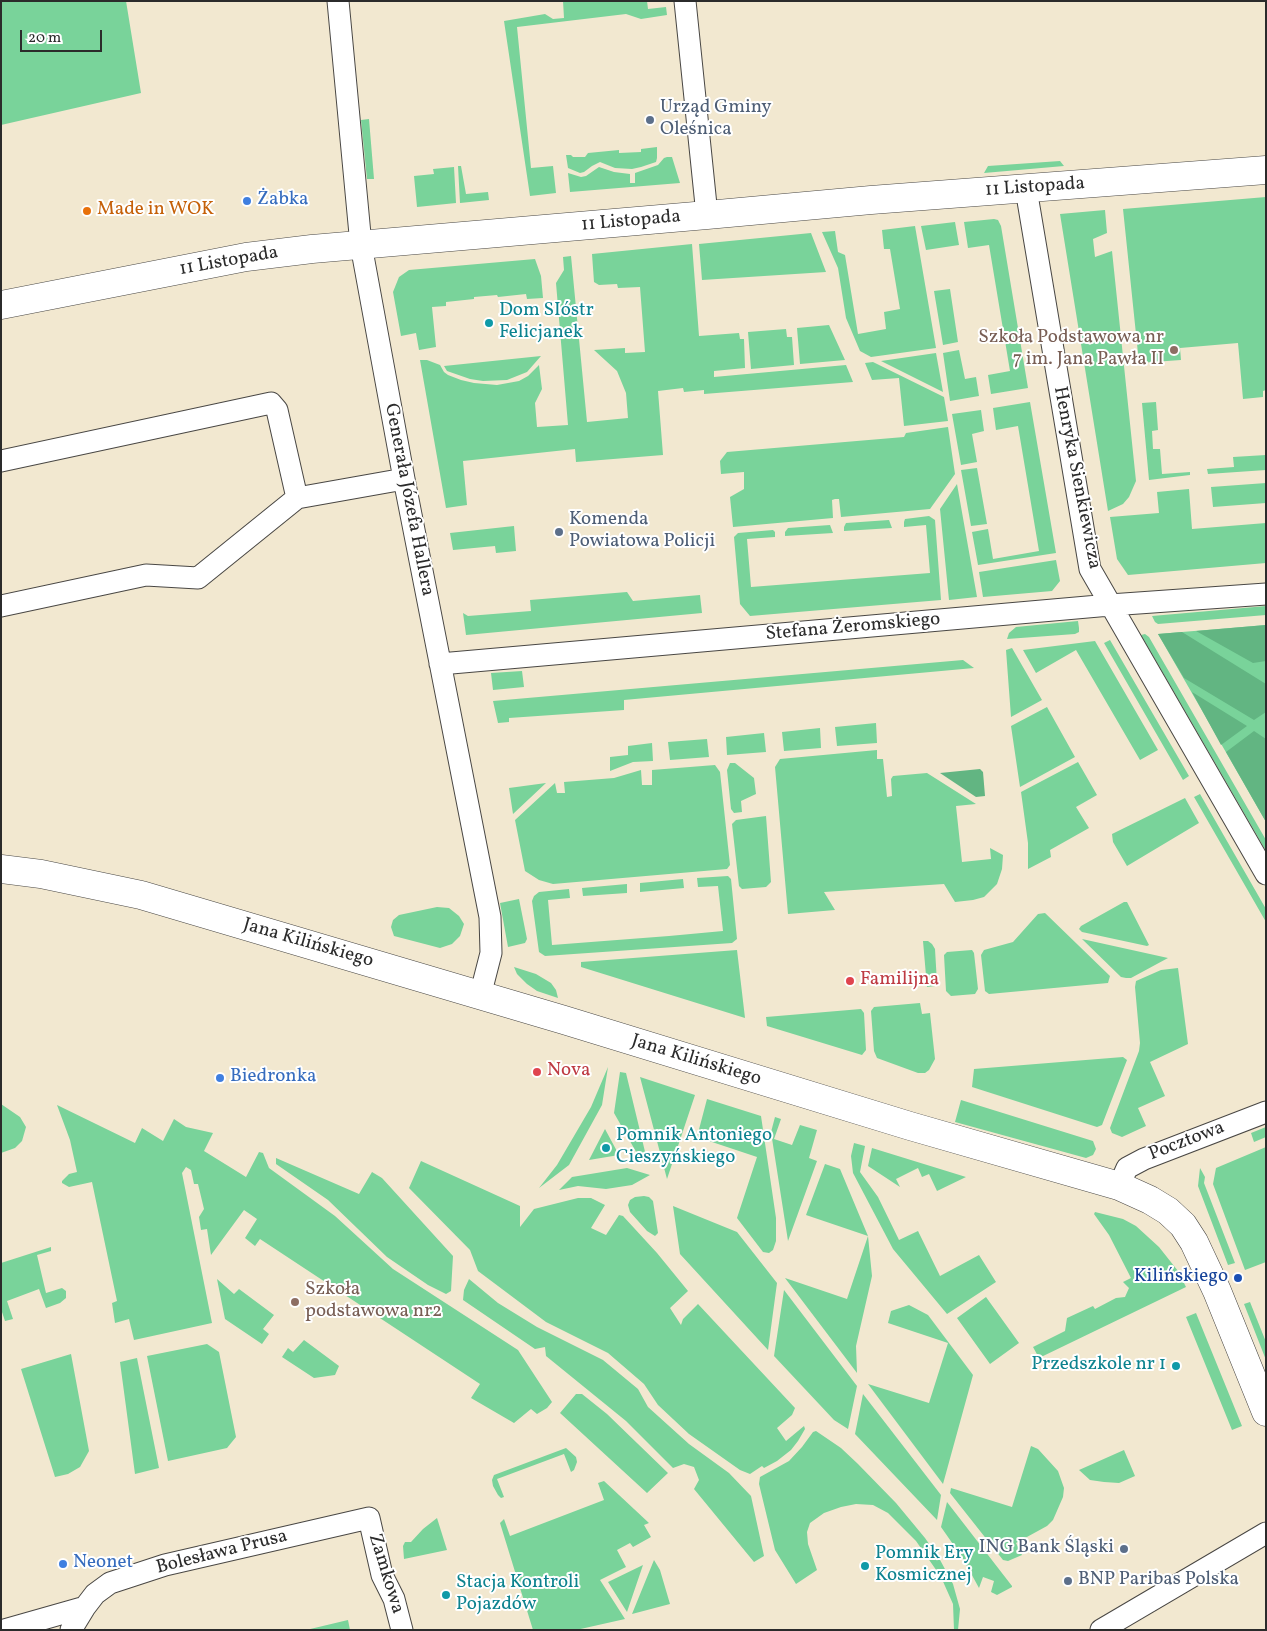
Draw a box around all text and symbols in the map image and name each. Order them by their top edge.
scale bar [22,20,105,52]
text: 20 m [28,28,61,49]
place label: Urząd Gminy Oleśnica [660,98,772,142]
marker: Urząd Gminy Oleśnica [644,114,656,126]
street label: 11 Listopada [984,173,1086,203]
place label: Żabka [257,190,308,212]
marker: Żabka [241,195,253,207]
place label: Made in WOK [97,200,214,222]
marker: Made in WOK [81,205,93,217]
street label: 11 Listopada [580,206,682,238]
street label: 11 Listopada [178,242,280,282]
place label: Dom SIóstr Felicjanek [499,301,594,345]
marker: Dom SIóstr Felicjanek [483,317,495,329]
place label: Szkoła Podstawowa nr 7 im. Jana Pawła II [978,328,1164,372]
marker: Szkoła Podstawowa nr 7 im. Jana Pawła II [1168,344,1180,356]
street label: Henryka Sienkiewicza [1047,385,1105,571]
street label: Generała Józefa Hallera [378,402,438,598]
place label: Komenda Powiatowa Policji [569,510,715,554]
marker: Komenda Powiatowa Policji [553,526,565,538]
street label: Stefana Żeromskiego [765,609,941,647]
street label: Jana Kilińskiego [240,914,376,974]
place label: Familijna [860,970,939,992]
marker: Familijna [844,975,856,987]
street label: Jana Kilińskiego [628,1030,764,1092]
place label: Nova [547,1061,591,1083]
marker: Nova [531,1066,543,1078]
place label: Biedronka [230,1067,317,1089]
marker: Biedronka [214,1072,226,1084]
street label: Pocztowa [1146,1117,1228,1167]
place label: Pomnik Antoniego Cieszyńskiego [616,1126,772,1170]
marker: Pomnik Antoniego Cieszyńskiego [600,1142,612,1154]
place label: Kilińskiego [1134,1267,1228,1289]
marker: Kilińskiego [1232,1272,1244,1284]
place label: Szkoła podstawowa nr2 [305,1280,442,1324]
marker: Szkoła podstawowa nr2 [289,1296,301,1308]
place label: Przedszkole nr 1 [1031,1355,1166,1377]
marker: Przedszkole nr 1 [1170,1360,1182,1372]
street label: Bolesława Prusa [154,1526,290,1580]
street label: Zamkowa [362,1531,408,1617]
place label: ING Bank Śląski [979,1538,1114,1560]
marker: ING Bank Śląski [1118,1543,1130,1555]
place label: Pomnik Ery Kosmicznej [875,1544,973,1588]
place label: Neonet [73,1553,133,1575]
marker: Neonet [57,1558,69,1570]
marker: Pomnik Ery Kosmicznej [859,1560,871,1572]
place label: BNP Paribas Polska [1078,1570,1239,1592]
place label: Stacja Kontroli Pojazdów [456,1573,579,1617]
marker: BNP Paribas Polska [1062,1575,1074,1587]
marker: Stacja Kontroli Pojazdów [440,1589,452,1601]

